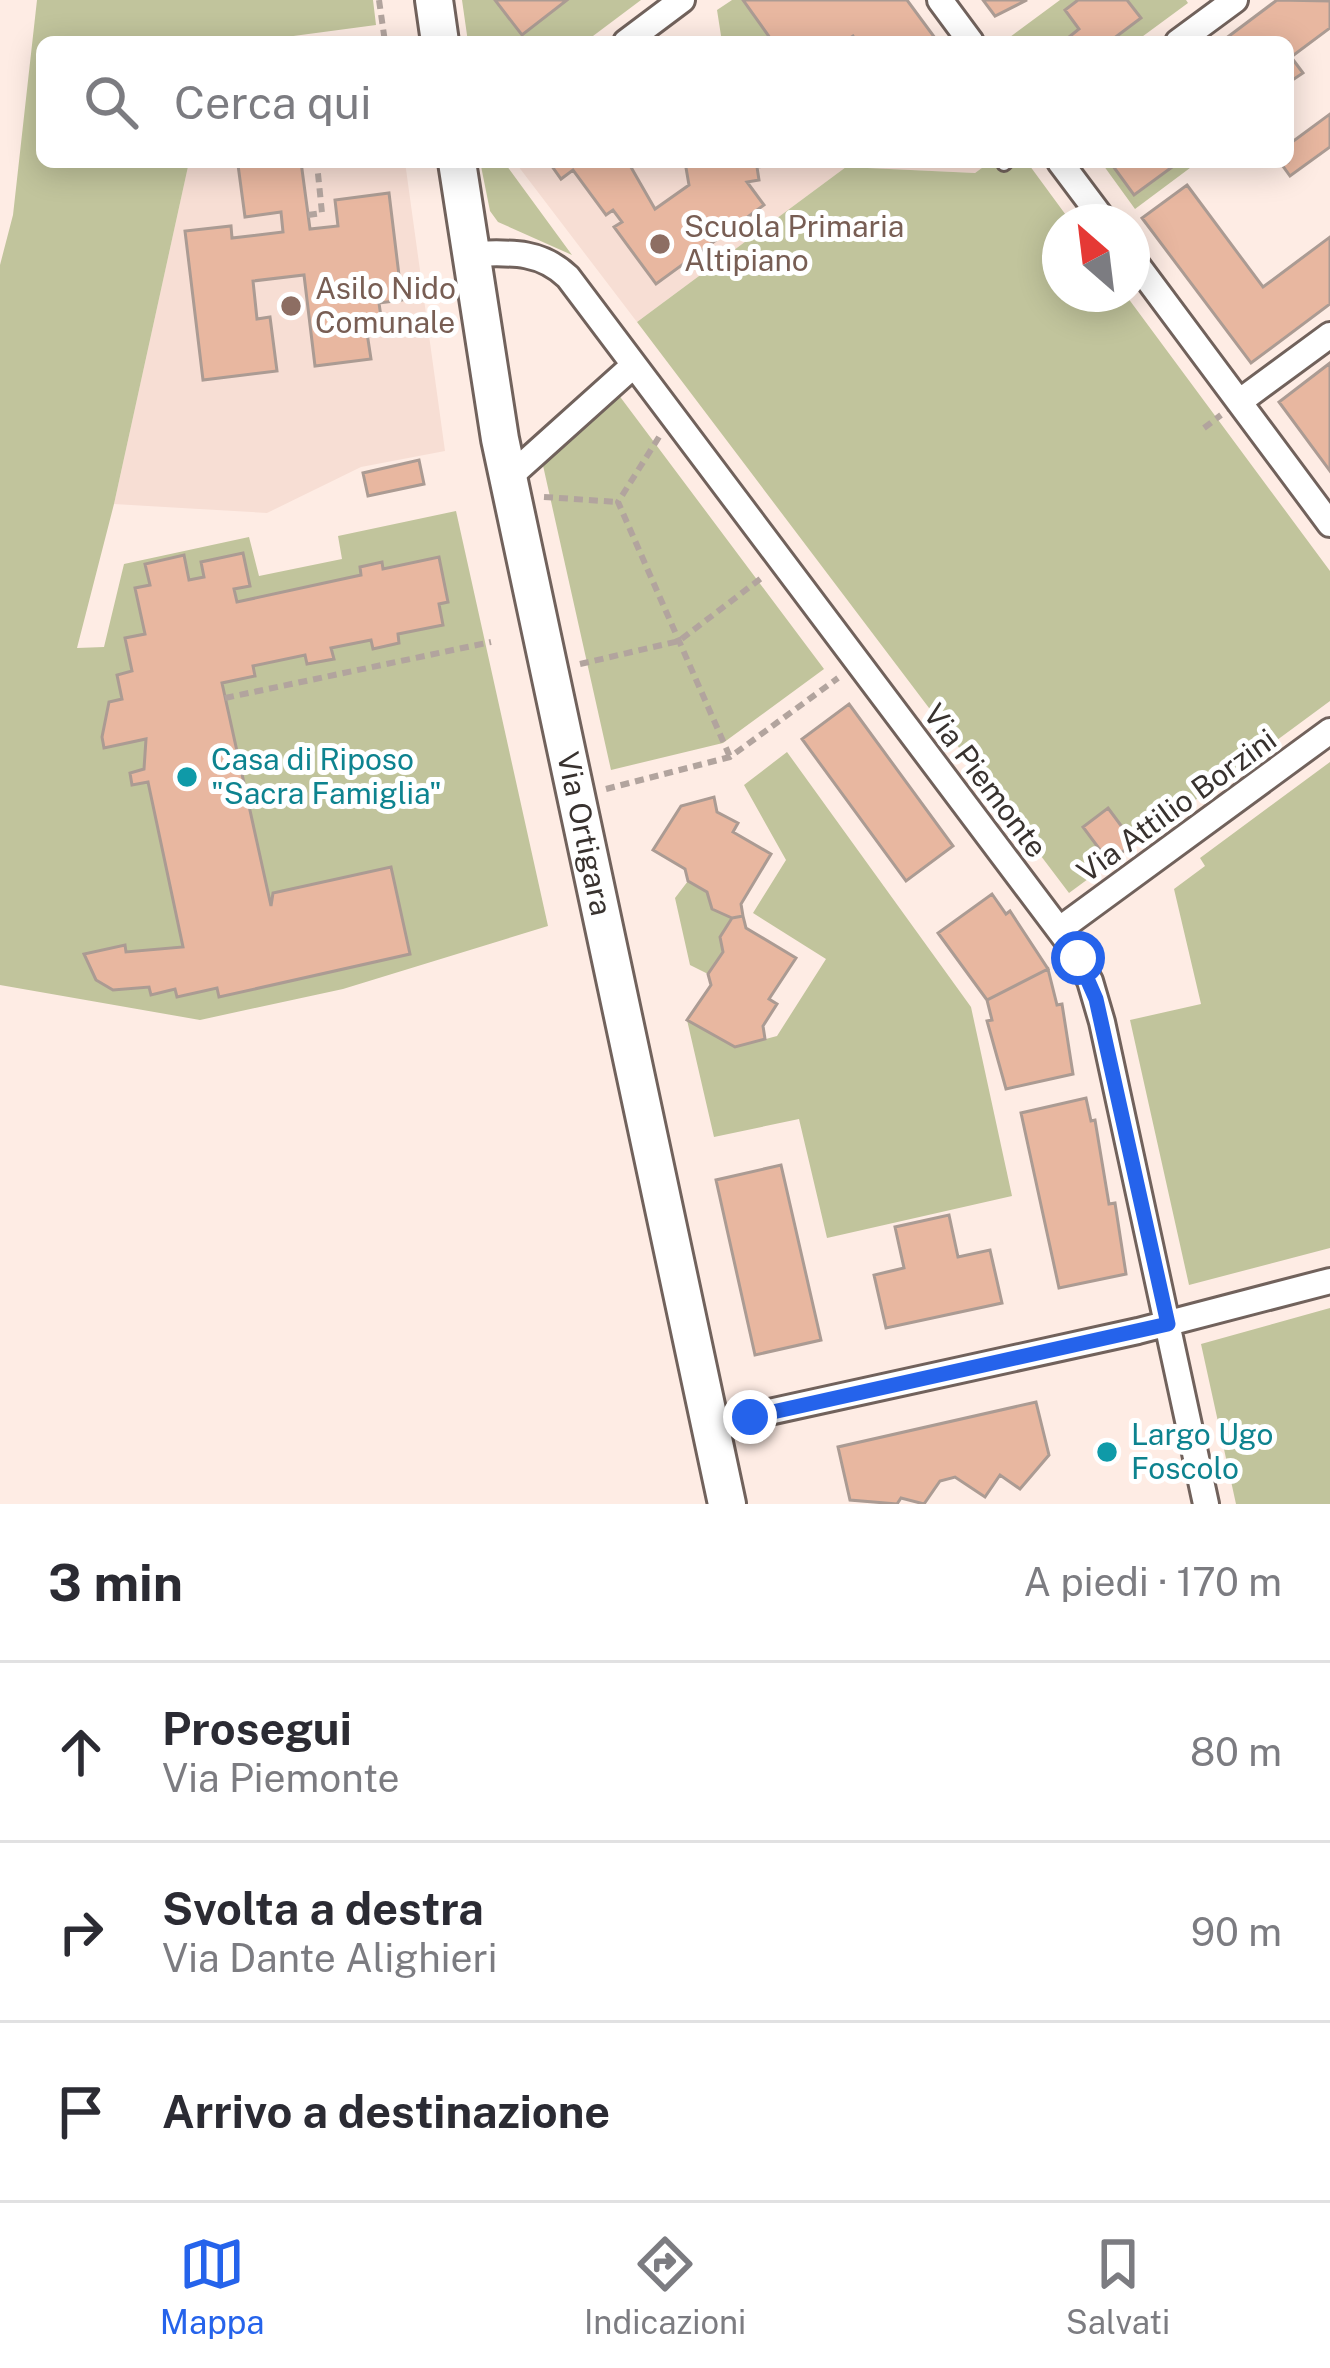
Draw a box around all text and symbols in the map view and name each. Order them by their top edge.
search box [36,36,1294,168]
icon: search [78,69,144,135]
text: Cerca qui [174,76,371,129]
north arrow [1042,204,1150,312]
place label: Scuola Primaria Altipiano [684,208,904,278]
marker: Scuola Primaria Altipiano [647,231,673,257]
place label: Asilo Nido Comunale [315,270,456,340]
marker: Asilo Nido Comunale [278,293,304,319]
street label: Via Piemonte [916,697,1055,864]
street label: Via Attilio Borzini [1070,721,1283,889]
place label: Casa di Riposo "Sacra Famiglia" [211,741,442,811]
street label: Via Ortigara [550,749,620,919]
marker: Casa di Riposo "Sacra Famiglia" [174,764,200,790]
route start [1051,931,1105,985]
route end [723,1390,777,1444]
place label: Largo Ugo Foscolo [1131,1416,1273,1486]
marker: Largo Ugo Foscolo [1094,1439,1120,1465]
text: 3 min [48,1553,183,1612]
text: A piedi · 170 m [1023,1559,1282,1605]
text: Prosegui [162,1702,352,1755]
icon: ahead [48,1719,114,1785]
text: 80 m [1190,1729,1282,1775]
text: Via Piemonte [162,1755,400,1801]
text: Svolta a destra [162,1882,484,1935]
icon: right [48,1899,114,1965]
text: 90 m [1191,1909,1282,1955]
text: Via Dante Alighieri [162,1935,497,1981]
icon: arrive [48,2079,114,2145]
text: Arrivo a destinazione [162,2085,610,2138]
tab: Mappa [160,2231,264,2341]
tab: Indicazioni [584,2231,746,2341]
tab: Salvati [1066,2231,1170,2341]

